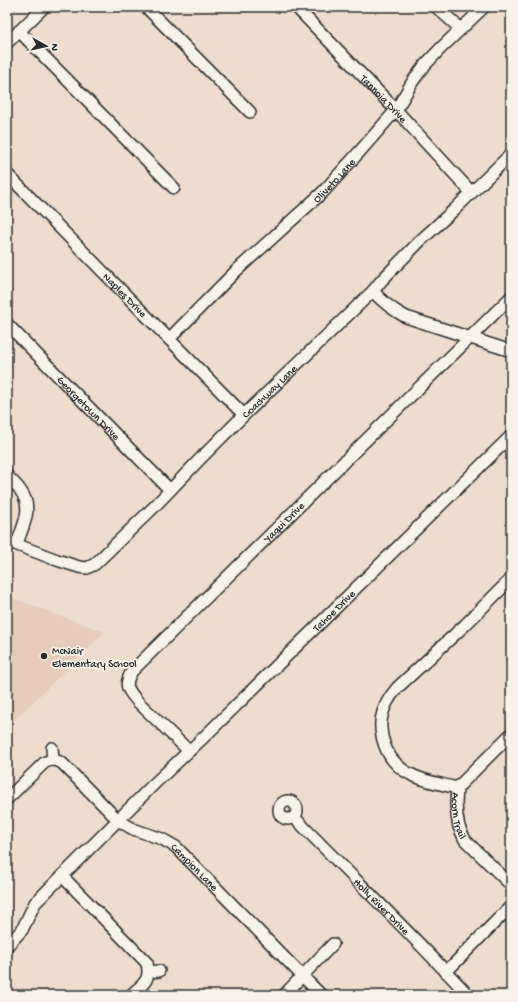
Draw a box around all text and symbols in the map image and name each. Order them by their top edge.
north arrow [26,26,66,66]
text: N [47,43,60,52]
street label: Tannoia Drive [357,72,409,126]
street label: Oliveto Lane [311,157,359,206]
street label: Naples Drive [100,271,149,321]
street label: Coachway Lane [241,363,300,421]
street label: Georgetown Drive [54,374,122,444]
street label: Yaqui Drive [262,500,308,546]
street label: Tahoe Drive [310,588,359,636]
place label: McNair Elementary School [52,646,137,671]
marker: McNair Elementary School [39,651,49,661]
street label: Acorn Trail [448,792,468,842]
street label: Campion Lane [168,841,220,894]
street label: Holly River Drive [350,877,411,938]

